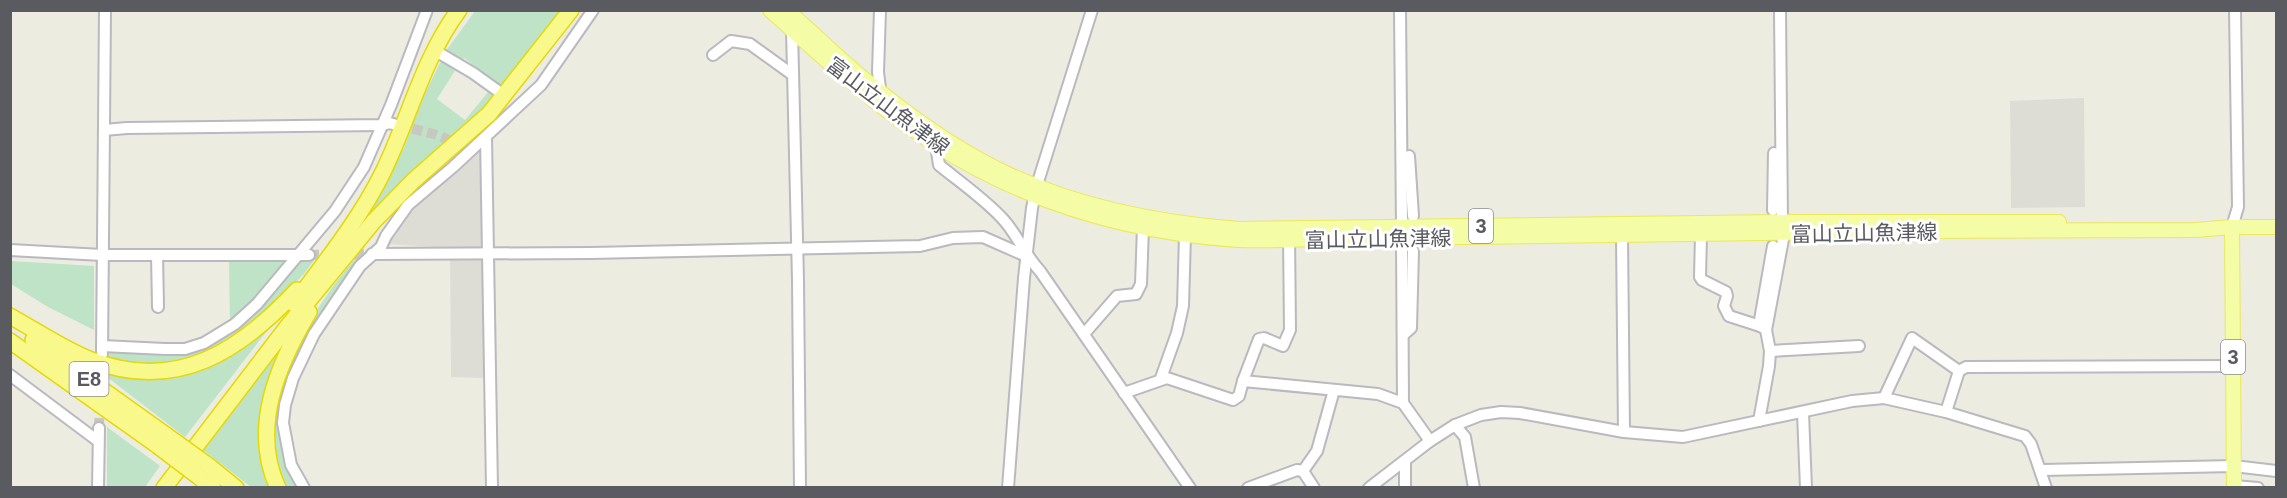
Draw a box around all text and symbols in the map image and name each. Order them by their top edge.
street label: 富山立山魚津線 [822,53,954,159]
road number: 3 [1469,209,1493,243]
street label: 富山立山魚津線 [1790,220,1938,246]
street label: 富山立山魚津線 [1304,226,1452,252]
road number: 3 [2221,340,2245,374]
road number: E8 [70,362,109,396]

